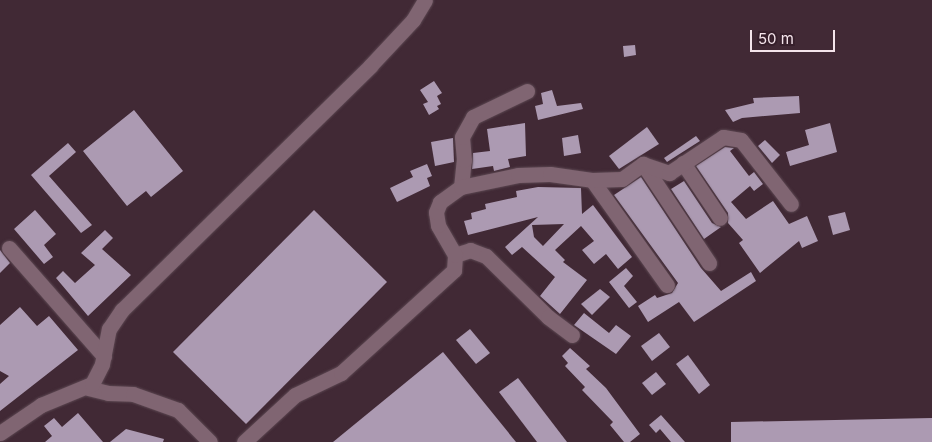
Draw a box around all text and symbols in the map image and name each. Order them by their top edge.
scale bar [752,20,837,52]
text: 50 m [758,29,794,48]

